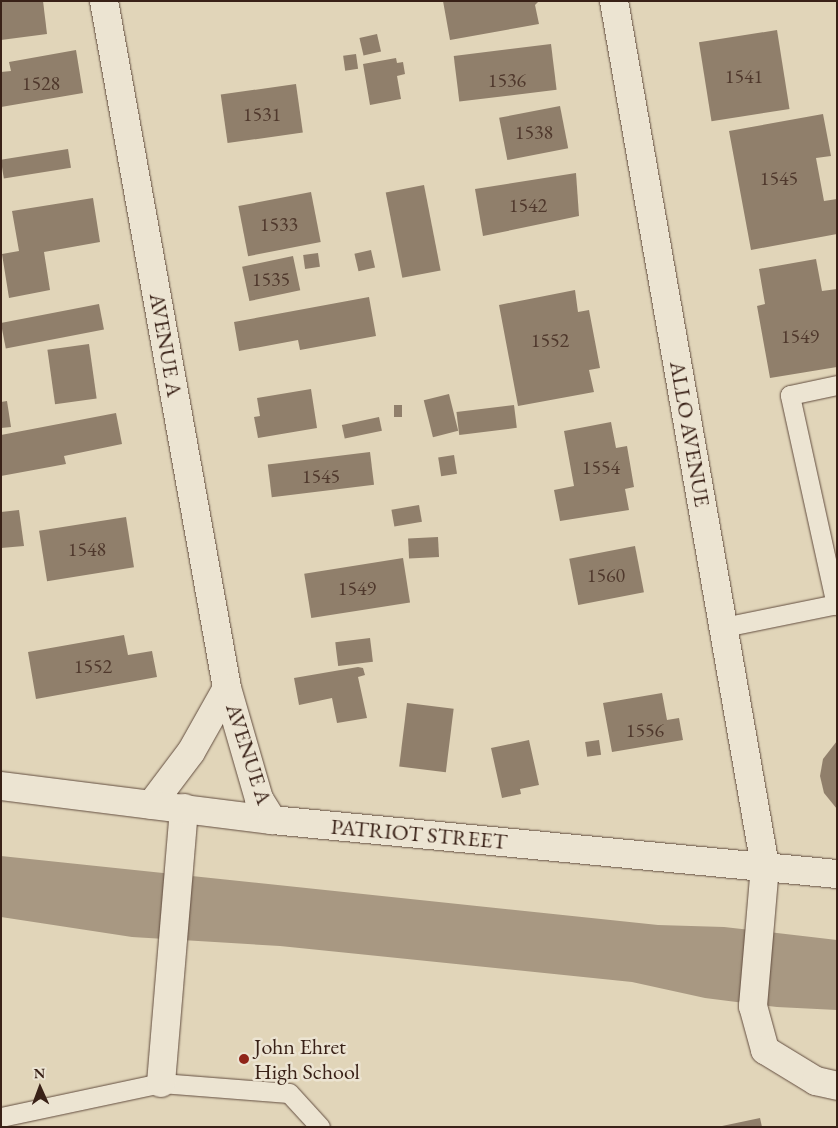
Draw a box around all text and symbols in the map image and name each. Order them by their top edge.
house number: 1541 [725,64,763,88]
house number: 1536 [488,68,526,92]
house number: 1528 [22,71,60,95]
house number: 1531 [243,102,281,126]
house number: 1538 [515,120,553,144]
house number: 1545 [760,166,798,190]
house number: 1542 [509,193,547,217]
house number: 1533 [260,212,298,236]
house number: 1535 [252,267,290,291]
street label: AVENUE A [144,291,188,399]
house number: 1549 [781,324,819,348]
house number: 1552 [531,328,569,352]
street label: ALLO AVENUE [664,359,716,509]
house number: 1554 [582,455,620,479]
house number: 1545 [302,464,340,488]
house number: 1548 [68,537,106,561]
house number: 1560 [587,563,625,587]
house number: 1549 [338,576,376,600]
house number: 1552 [74,654,112,678]
street label: AVENUE A [220,700,278,808]
house number: 1556 [626,718,664,742]
street label: PATRIOT STREET [330,813,508,855]
place label: John Ehret High School [254,1033,360,1084]
marker: John Ehret High School [238,1053,250,1065]
north arrow [15,1063,65,1113]
text: N [33,1064,45,1082]

